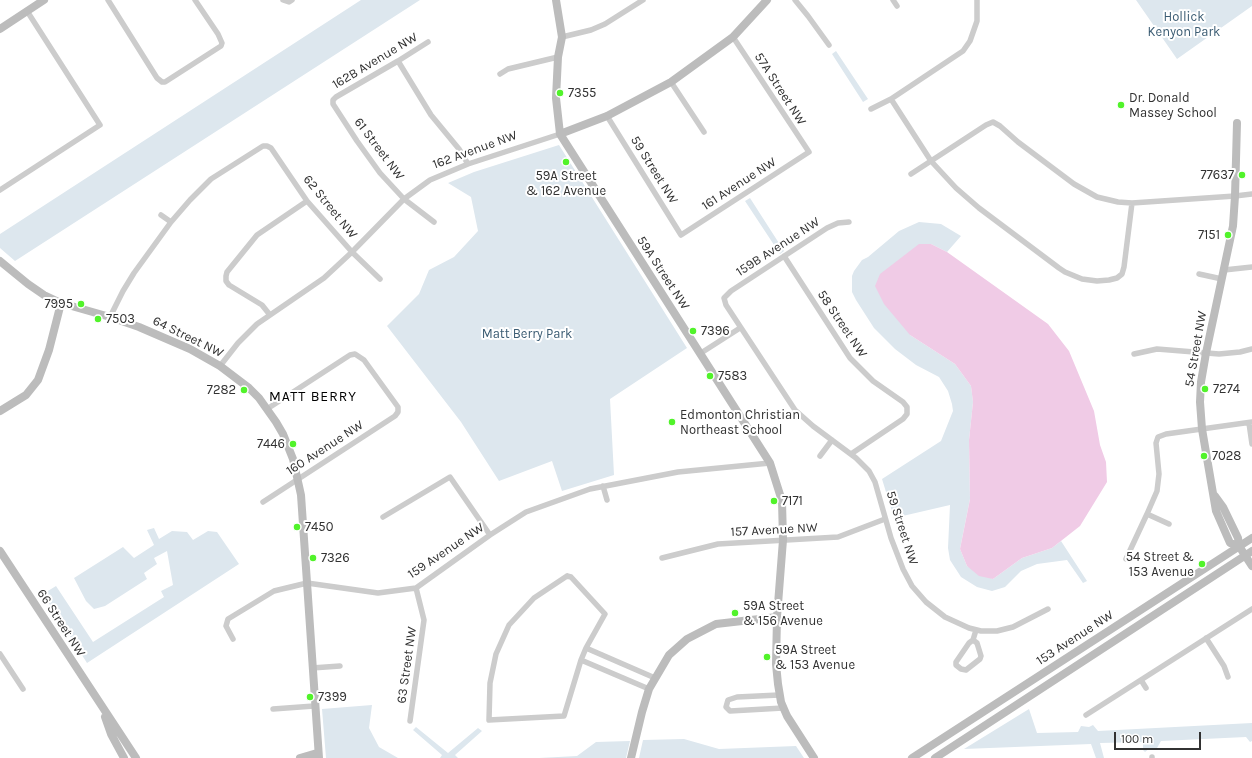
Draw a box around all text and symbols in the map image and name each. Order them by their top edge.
park label: Hollick Kenyon Park [1148,9,1220,40]
street label: 162B Avenue NW [329,29,421,93]
street label: 57A Street NW [751,50,809,128]
place label: 7355 [568,85,596,101]
marker: 7355 [555,88,565,98]
place label: Dr. Donald Massey School [1129,90,1217,121]
marker: Dr. Donald Massey School [1116,100,1126,110]
street label: 61 Street NW [350,115,408,183]
street label: 162 Avenue NW [431,127,519,173]
street label: 59 Street NW [627,133,681,207]
street label: 161 Avenue NW [699,154,779,214]
marker: 59A Street & 162 Avenue [561,157,571,167]
place label: 77637 [1201,167,1234,183]
place label: 59A Street & 162 Avenue [526,168,606,199]
marker: 77637 [1237,170,1247,180]
street label: 62 Street NW [300,172,360,242]
street label: 159B Avenue NW [733,214,823,280]
place label: 7151 [1198,227,1220,243]
marker: 7151 [1223,230,1233,240]
street label: 59A Street NW [633,233,693,313]
street label: 58 Street NW [814,287,870,361]
place label: 7995 [44,296,73,312]
marker: 7995 [76,299,86,309]
street label: 54 Street NW [1182,310,1210,388]
place label: 7503 [106,311,135,327]
street label: 64 Street NW [150,313,226,361]
marker: 7503 [93,314,103,324]
place label: 7396 [701,323,730,339]
park label: Matt Berry Park [482,326,572,342]
marker: 7396 [688,326,698,336]
place label: 7583 [718,368,747,384]
marker: 7583 [705,371,715,381]
place label: 7274 [1213,381,1240,397]
place label: 7282 [207,382,236,398]
marker: 7274 [1200,384,1210,394]
marker: 7282 [239,385,249,395]
district label: MATT BERRY [269,389,357,405]
place label: Edmonton Christian Northeast School [680,407,800,438]
street label: 160 Avenue NW [283,417,367,479]
marker: Edmonton Christian Northeast School [667,417,677,427]
place label: 7446 [257,436,285,452]
marker: 7446 [288,439,298,449]
place label: 7028 [1212,448,1241,464]
marker: 7028 [1199,451,1209,461]
street label: 59 Street NW [883,489,921,567]
place label: 7171 [782,493,803,509]
marker: 7171 [769,496,779,506]
place label: 7450 [305,519,333,535]
street label: 159 Avenue NW [405,520,487,582]
street label: 157 Avenue NW [730,520,818,540]
marker: 7450 [292,522,302,532]
place label: 54 Street & 153 Avenue [1126,549,1194,580]
place label: 7326 [321,550,350,566]
marker: 7326 [308,553,318,563]
marker: 54 Street & 153 Avenue [1197,559,1207,569]
street label: 66 Street NW [33,586,89,660]
place label: 59A Street & 156 Avenue [743,598,823,629]
street label: 153 Avenue NW [1034,607,1116,669]
marker: 59A Street & 156 Avenue [730,608,740,618]
street label: 63 Street NW [394,626,420,704]
place label: 59A Street & 153 Avenue [775,642,855,673]
marker: 59A Street & 153 Avenue [762,652,772,662]
place label: 7399 [318,689,347,705]
marker: 7399 [305,692,315,702]
scale bar [1116,724,1203,750]
text: 100 m [1121,732,1153,746]

